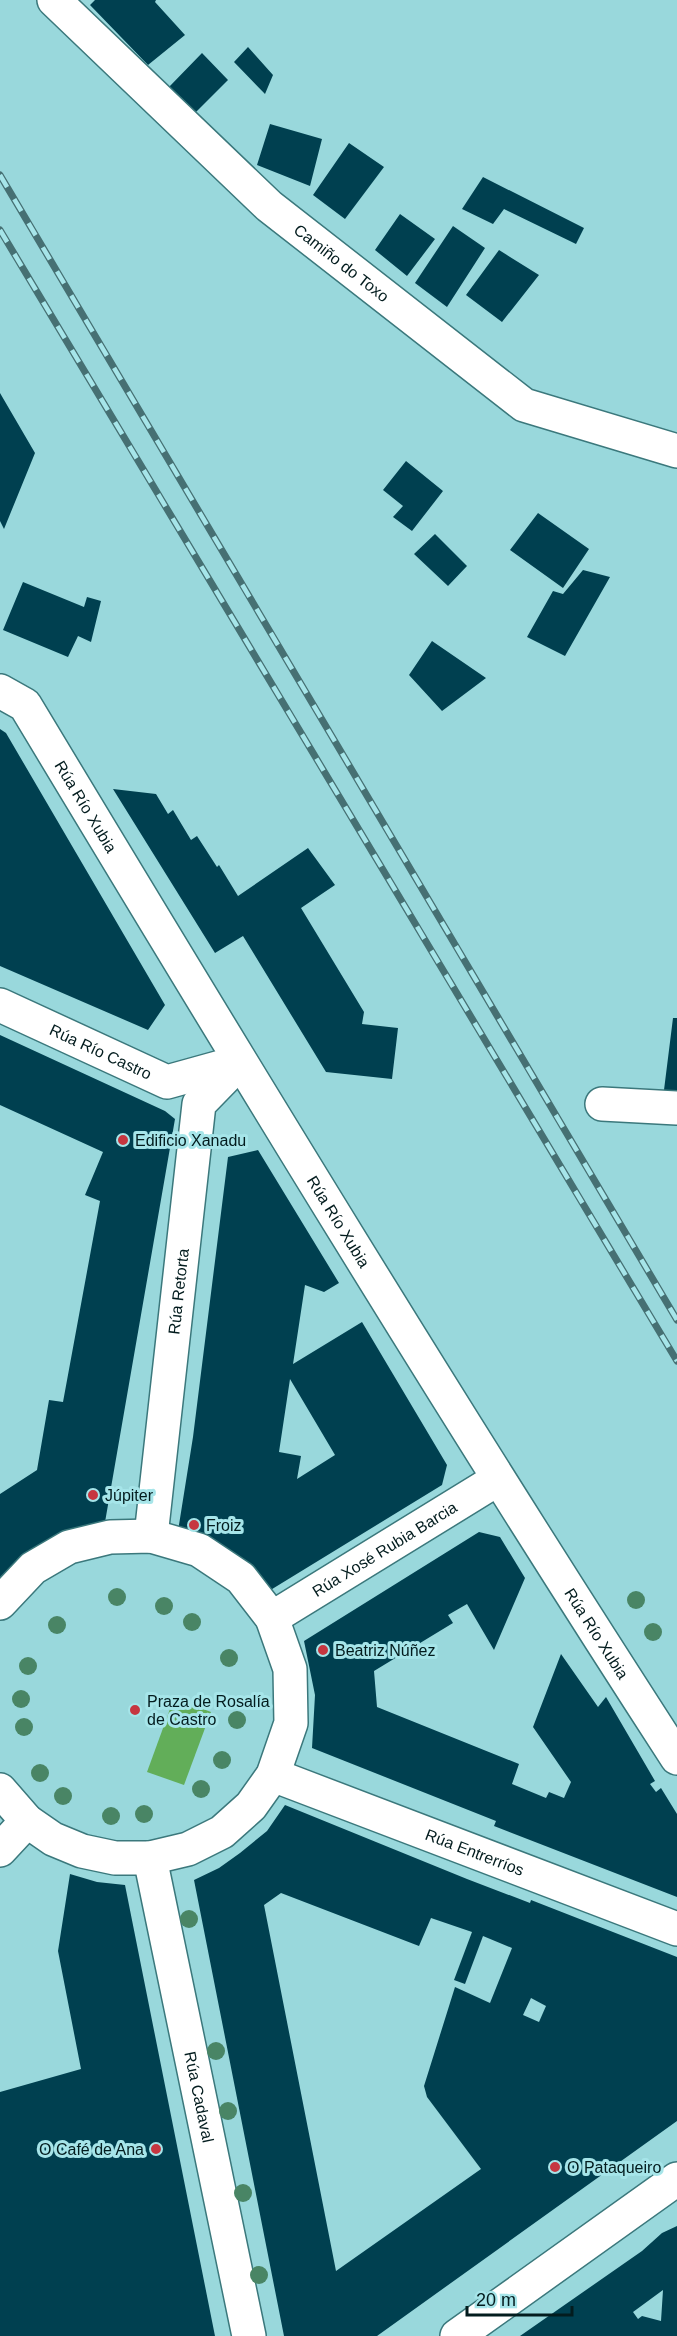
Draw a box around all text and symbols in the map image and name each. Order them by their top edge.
street label: Camiño do Toxo [291,221,392,305]
street label: Rúa Río Xubia [51,758,120,856]
street label: Rúa Río Castro [47,1021,154,1083]
place label: Edificio Xanadu [135,1132,246,1149]
marker: Edificio Xanadu [116,1133,130,1147]
street label: Rúa Río Xubia [304,1173,373,1271]
street label: Rúa Retorta [165,1248,192,1335]
place label: Júpiter [105,1487,154,1504]
marker: Júpiter [86,1488,100,1502]
street label: Rúa Xosé Rubia Barcia [309,1498,460,1600]
place label: Froiz [206,1517,242,1534]
marker: Froiz [187,1518,201,1532]
street label: Rúa Río Xubia [561,1585,632,1682]
place label: Beatriz Núñez [335,1642,436,1659]
marker: Beatriz Núñez [316,1643,330,1657]
place label: Praza de Rosalía de Castro [147,1693,270,1728]
marker: Praza de Rosalía de Castro [128,1703,142,1717]
street label: Rúa Entrerríos [423,1826,526,1879]
street label: Rúa Cadaval [181,2050,217,2144]
place label: O Café de Ana [39,2141,144,2158]
marker: O Café de Ana [149,2142,163,2156]
place label: O Pataqueiro [567,2159,661,2176]
marker: O Pataqueiro [548,2160,562,2174]
scale bar [467,2279,572,2317]
text: 20 m [476,2290,516,2310]

